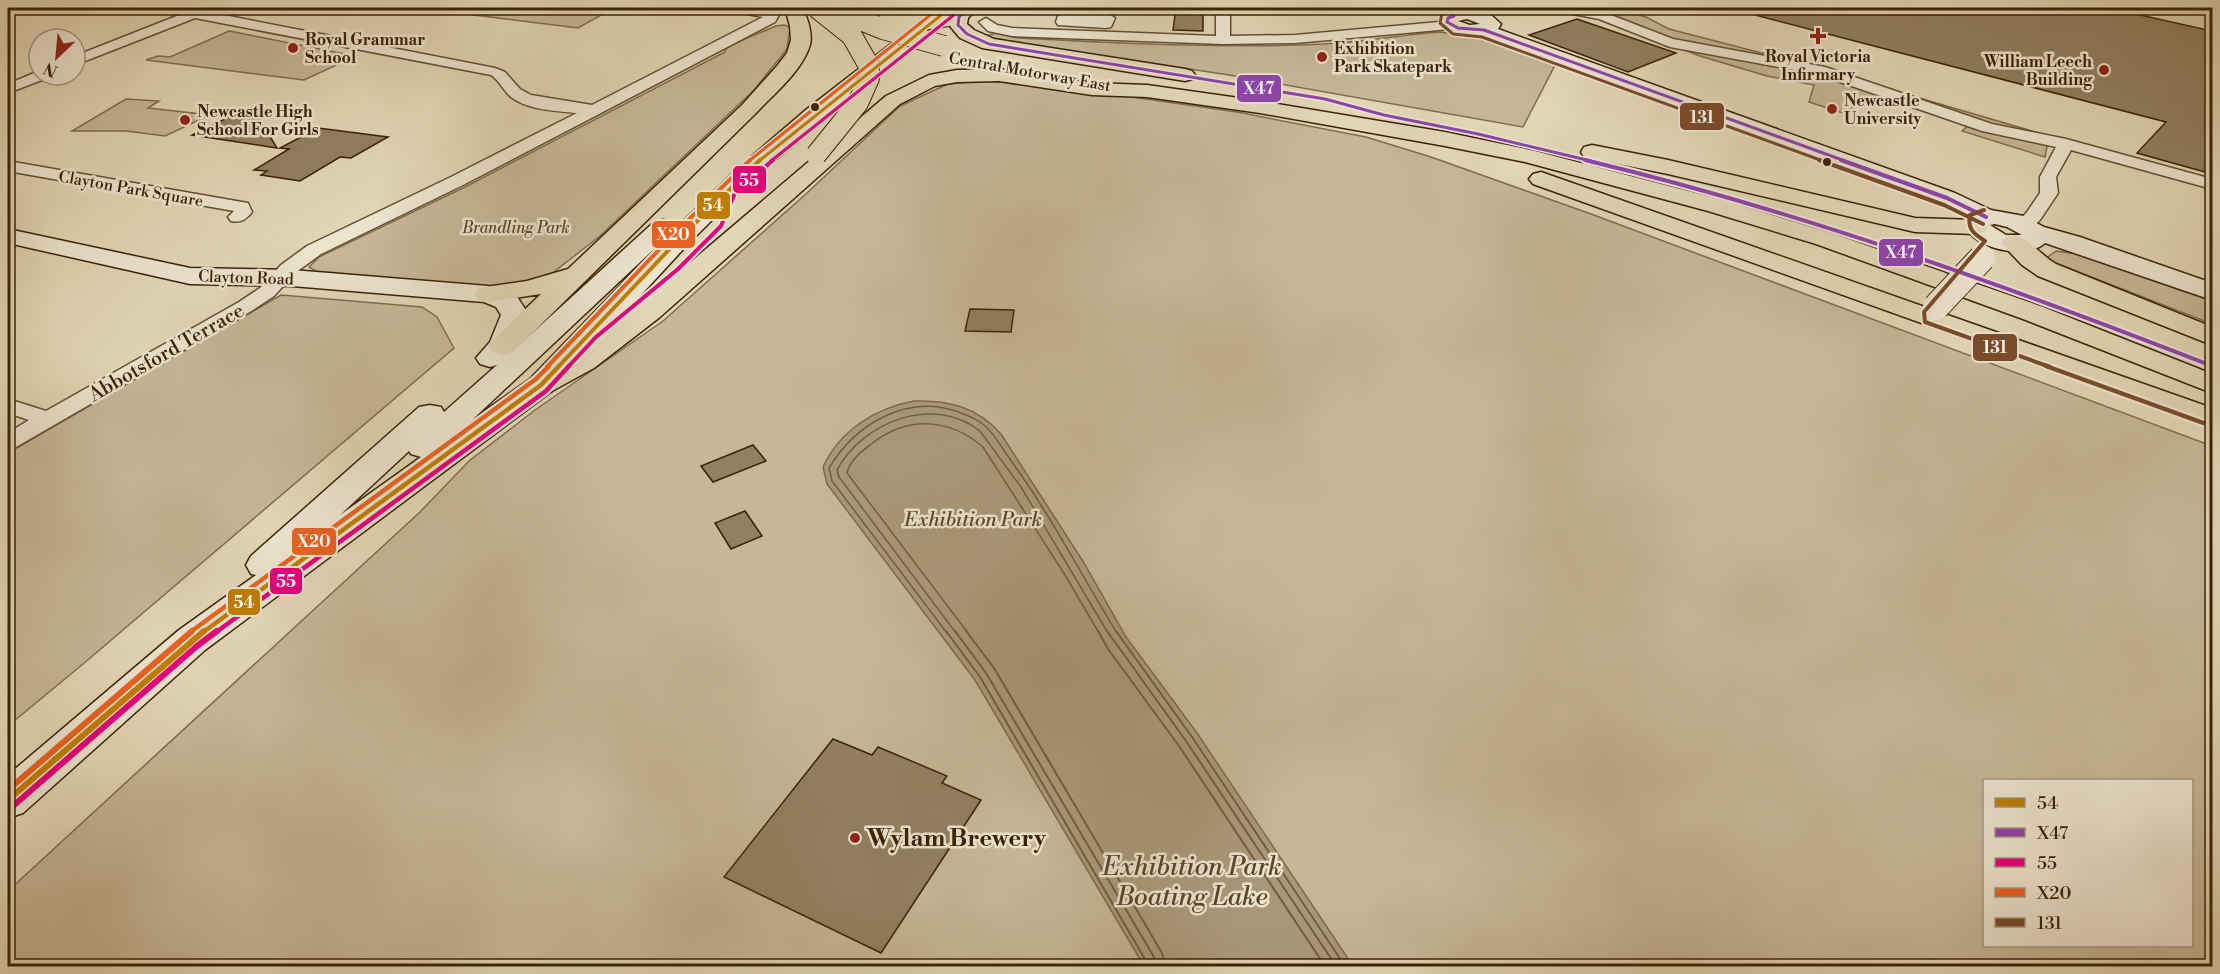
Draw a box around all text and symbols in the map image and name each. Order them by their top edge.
north arrow [27,27,87,87]
marker: Royal Victoria Infirmary [1809,27,1827,45]
place label: Royal Grammar School [305,30,425,68]
place label: Exhibition Park Skatepark [1334,39,1453,77]
marker: Royal Grammar School [286,41,300,55]
place label: Royal Victoria Infirmary [1765,47,1871,85]
street label: Central Motorway East [947,48,1113,96]
marker: Exhibition Park Skatepark [1315,50,1329,64]
place label: William Leech Building [1983,52,2093,90]
text: N [40,58,61,81]
marker: William Leech Building [2097,63,2111,77]
line badge: X47 [1236,74,1282,103]
text: X47 [1243,79,1275,99]
place label: Newcastle University [1844,91,1922,129]
unlabelled marker [809,101,821,113]
place label: Newcastle High School For Girls [197,102,319,140]
line badge: 131 [1679,102,1725,131]
marker: Newcastle University [1825,102,1839,116]
text: 131 [1690,108,1715,128]
marker: Newcastle High School For Girls [178,113,192,127]
unlabelled marker [1821,156,1833,168]
line badge: 55 [732,165,767,194]
street label: Clayton Park Square [57,166,205,212]
text: 55 [739,171,759,191]
line badge: 54 [696,191,731,220]
text: 54 [703,196,724,216]
park label: Brandling Park [461,218,570,238]
line badge: X20 [651,220,696,249]
text: X20 [655,225,690,245]
line badge: X47 [1878,238,1924,267]
text: X47 [1885,243,1917,263]
street label: Clayton Road [198,266,294,290]
street label: Abbotsford Terrace [84,299,249,408]
line badge: 131 [1972,333,2018,362]
text: 131 [1983,338,2008,358]
park label: Exhibition Park [903,508,1042,533]
line badge: X20 [291,527,337,556]
text: X20 [296,532,331,552]
line badge: 55 [269,567,303,595]
text: 55 [276,572,296,592]
line badge: 54 [227,588,261,616]
text: 54 [234,593,255,613]
legend [1983,779,2193,947]
text: 54 [2037,792,2058,815]
text: X47 [2036,822,2068,845]
place label: Wylam Brewery [866,824,1047,854]
marker: Wylam Brewery [848,831,862,845]
water label: Exhibition Park Boating Lake [1101,851,1282,913]
text: 55 [2037,852,2057,875]
text: X20 [2036,882,2071,905]
text: 131 [2037,912,2062,935]

